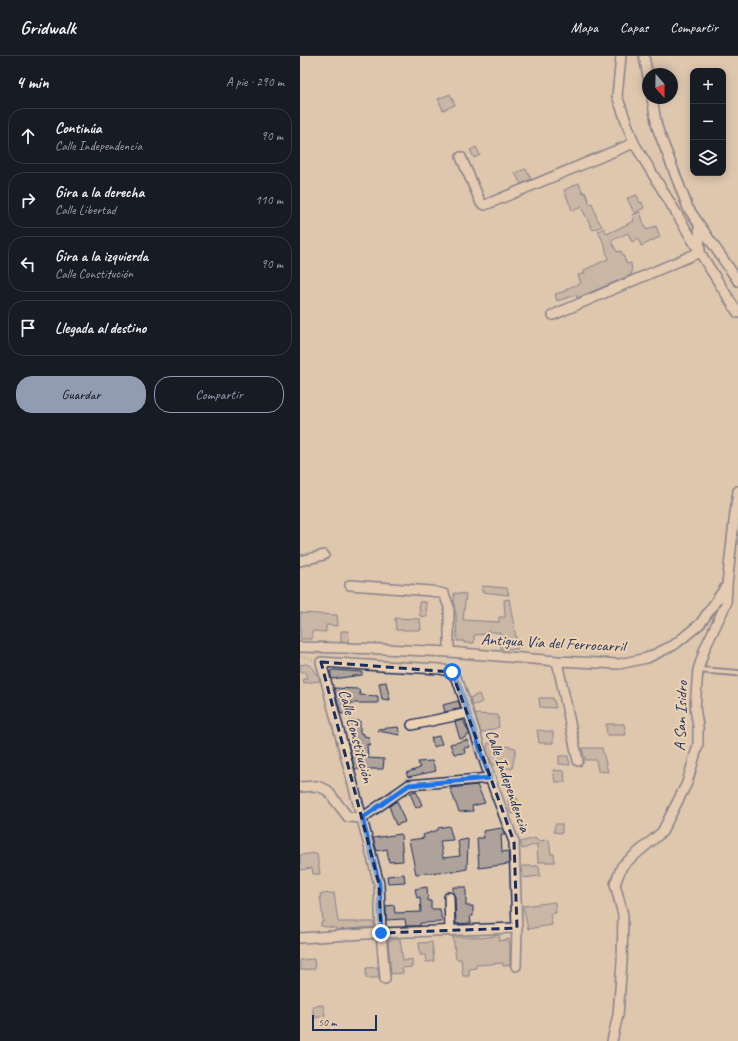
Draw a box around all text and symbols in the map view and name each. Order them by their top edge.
text: Gridwalk [20,16,76,40]
text: Mapa [571,19,598,36]
text: Capas [620,19,648,36]
text: Compartir [670,19,718,36]
north arrow [642,68,678,104]
map controls [690,68,726,176]
button: + [690,68,726,104]
text: 4 min [16,72,49,93]
text: A pie · 290 m [226,74,284,90]
button: − [690,104,726,140]
text: Continúa [55,119,102,138]
icon: ahead [17,125,39,147]
text: 90 m [261,128,283,144]
text: Calle Independencia [55,138,142,154]
button: layers [690,140,726,176]
text: Gira a la derecha [55,183,144,202]
icon: right [17,189,39,211]
text: 110 m [255,192,283,208]
text: Calle Libertad [55,202,116,218]
text: Gira a la izquierda [55,247,148,266]
icon: left [17,253,39,275]
text: 90 m [261,256,283,272]
text: Calle Constitución [55,266,133,282]
icon: arrive [17,317,39,339]
text: Llegada al destino [55,319,146,338]
button: Guardar [16,376,146,413]
button: Compartir [154,376,284,413]
street label: Antigua Vía del Ferrocarril [481,629,629,657]
route start [443,663,461,681]
street label: A San Isidro [670,679,692,751]
street label: Calle Constitución [334,687,378,786]
street label: Calle Independencia [481,727,535,836]
route end [372,924,390,942]
scale bar [312,1013,377,1032]
text: 50 m [318,1015,337,1029]

